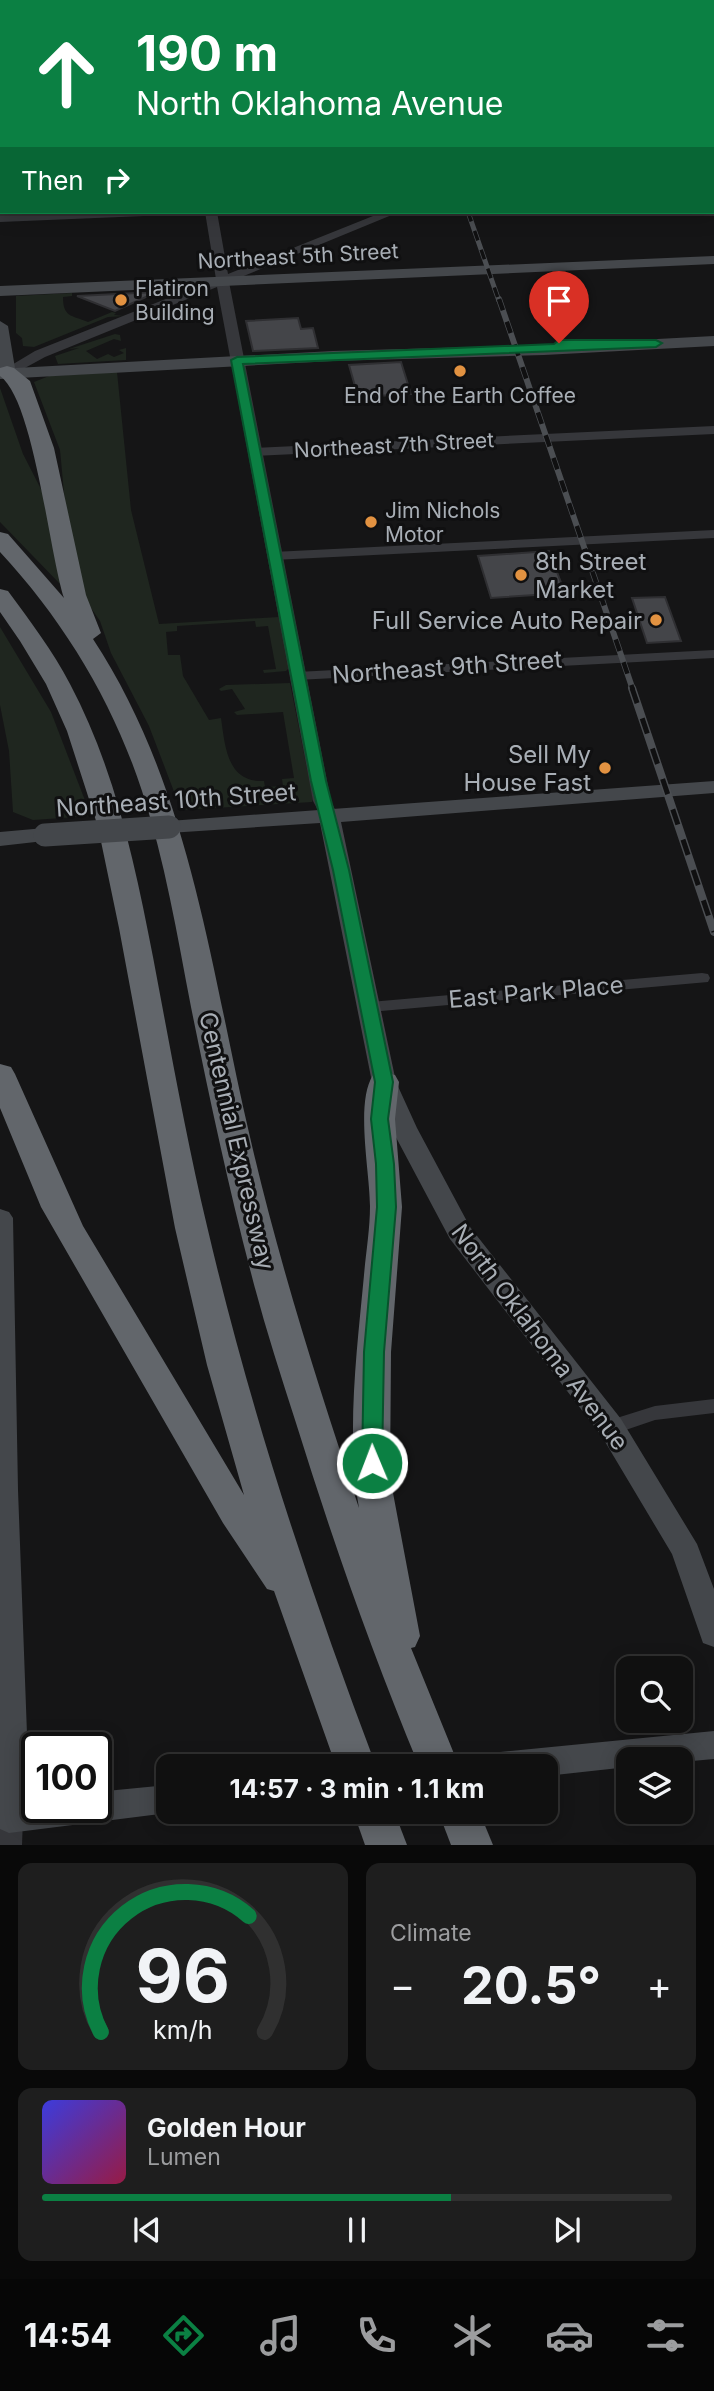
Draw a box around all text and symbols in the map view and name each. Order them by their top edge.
text: 190 m [136,24,278,83]
icon: ahead [21,28,112,119]
text: North Oklahoma Avenue [136,84,504,123]
icon: right [98,161,136,199]
text: Then [21,165,84,196]
street label: Northeast 5th Street [197,238,399,274]
pin [529,271,589,343]
place label: Flatiron Building [135,276,215,325]
icon: arrive [540,282,578,320]
marker: Flatiron Building [113,292,129,308]
marker: End of the Earth Coffee [452,363,468,379]
place label: End of the Earth Coffee [344,383,576,408]
street label: Northeast 7th Street [293,427,495,463]
place label: Jim Nichols Motor [385,498,500,547]
marker: Jim Nichols Motor [363,514,379,530]
place label: 8th Street Market [535,547,647,604]
marker: 8th Street Market [513,567,529,583]
place label: Full Service Auto Repair [372,606,642,635]
marker: Full Service Auto Repair [648,612,664,628]
street label: Northeast 9th Street [331,644,563,690]
place label: Sell My House Fast [464,740,591,797]
marker: Sell My House Fast [597,760,613,776]
street label: Northeast 10th Street [55,777,297,823]
street label: East Park Place [447,970,625,1014]
street label: Centennial Expressway [193,1009,281,1273]
street label: North Oklahoma Avenue [445,1218,635,1456]
position arrow [335,1426,409,1500]
map controls [616,1656,693,1824]
button: search [616,1656,693,1733]
speed limit sign: 100 [21,1732,112,1823]
button: layers [616,1747,693,1824]
text: 14:57 · 3 min · 1.1 km [230,1773,484,1804]
text: Climate [390,1919,472,1947]
text: 96 [136,1932,230,2021]
text: 20.5° [461,1954,601,2017]
text: − [390,1962,415,2008]
text: + [647,1962,672,2008]
text: km/h [153,2015,213,2045]
text: Golden Hour [147,2112,306,2143]
text: Lumen [147,2143,221,2171]
icon: previous [128,2211,166,2249]
icon: pause [338,2211,376,2249]
icon: next [548,2211,586,2249]
icon: directions [159,2311,208,2360]
icon: music [256,2311,305,2360]
icon: phone [352,2311,401,2360]
icon: climate [448,2311,497,2360]
icon: car [545,2311,594,2360]
icon: filters [641,2311,690,2360]
text: 14:54 [24,2316,112,2355]

